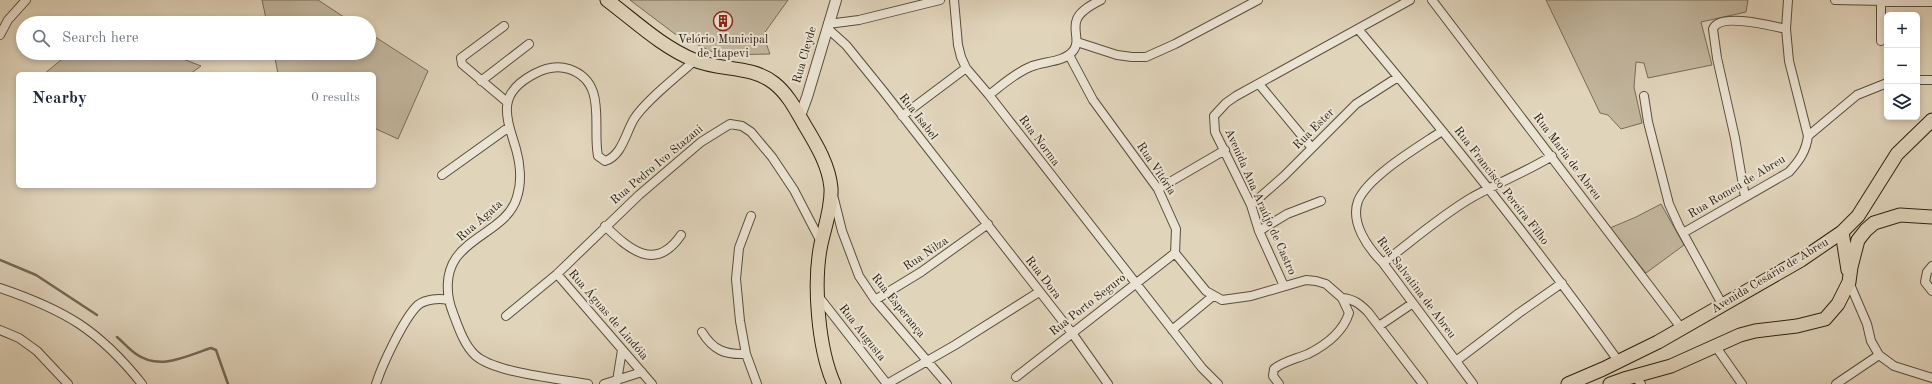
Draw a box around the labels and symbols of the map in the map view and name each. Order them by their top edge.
building icon: Velório Municipal de Itapevi [712,10,734,32]
street label: Rua Cleyde [791,25,819,85]
place label: Velório Municipal de Itapevi [678,34,768,60]
street label: Rua Isabel [896,92,940,142]
street label: Rua Ester [1291,106,1337,152]
street label: Rua Maria de Abreu [1531,111,1604,203]
street label: Rua Norma [1016,113,1062,169]
street label: Rua Pedro Ivo Stazani [609,123,705,207]
street label: Rua Francisco Pereira Filho [1451,125,1551,247]
street label: Avenida Ana Araújo de Castro [1222,127,1298,277]
street label: Rua Vitória [1134,141,1178,197]
street label: Rua Romeu de Abreu [1686,153,1788,221]
street label: Rua Ágata [453,196,505,244]
street label: Rua Nilza [901,235,951,273]
street label: Rua Salvatina de Abreu [1374,235,1458,341]
street label: Avenida Cesário de Abreu [1709,236,1831,316]
street label: Rua Dora [1023,254,1063,302]
street label: Rua Águas de Lindóia [566,266,653,362]
street label: Rua Esperança [869,272,927,340]
street label: Rua Porto Seguro [1048,272,1128,338]
street label: Rua Augusta [836,302,888,364]

